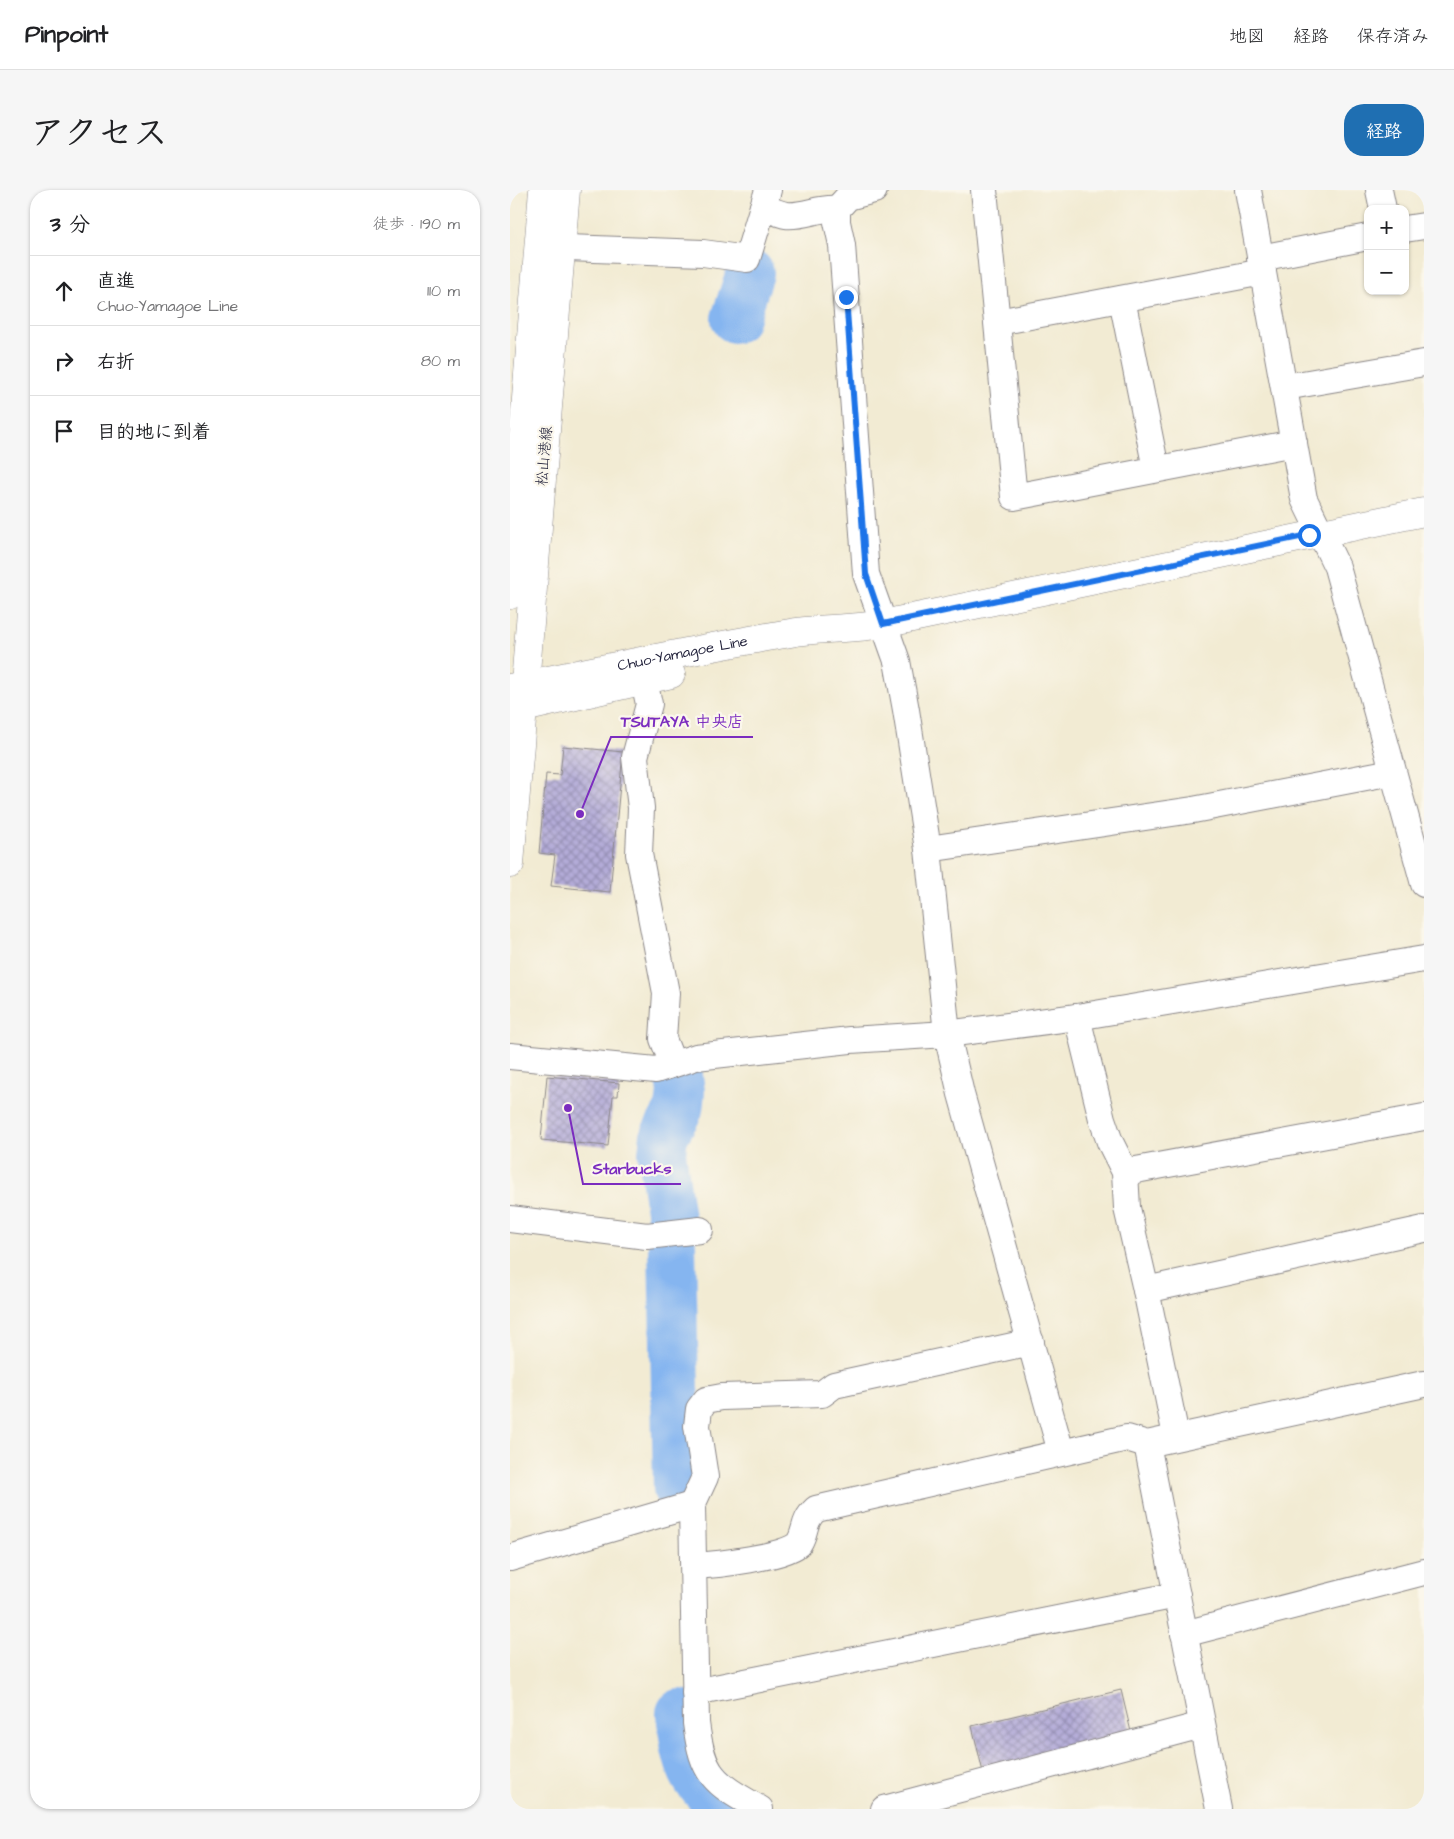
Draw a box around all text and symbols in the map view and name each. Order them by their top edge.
text: Pinpoint [25,18,108,52]
text: 地図 [1229,24,1265,49]
text: 経路 [1293,24,1329,49]
text: 保存済み [1357,24,1429,49]
button: 経路 [1344,104,1424,156]
text: アクセス [30,109,168,158]
map controls [1364,205,1409,295]
button: + [1364,205,1409,250]
text: 3 分 [50,210,90,239]
text: 徒歩 · 190 m [373,213,460,235]
button: − [1364,250,1409,295]
text: 直進 [97,268,135,295]
icon: ahead [50,277,78,305]
text: 110 m [427,280,460,302]
route end [835,286,858,309]
text: Chuo-Yamagoe Line [97,295,238,317]
icon: right [50,347,78,375]
text: 右折 [97,349,135,376]
text: 80 m [421,350,460,372]
icon: arrive [50,417,78,445]
text: 目的地に到着 [97,419,211,446]
street label: 松山港線 [531,425,558,487]
route start [1298,524,1321,547]
street label: Chuo-Yamagoe Line [615,631,749,676]
callout: TSUTAYA 中央店 [611,706,753,737]
text: TSUTAYA 中央店 [620,711,743,733]
callout: Starbucks [583,1153,681,1184]
text: Starbucks [592,1158,671,1180]

